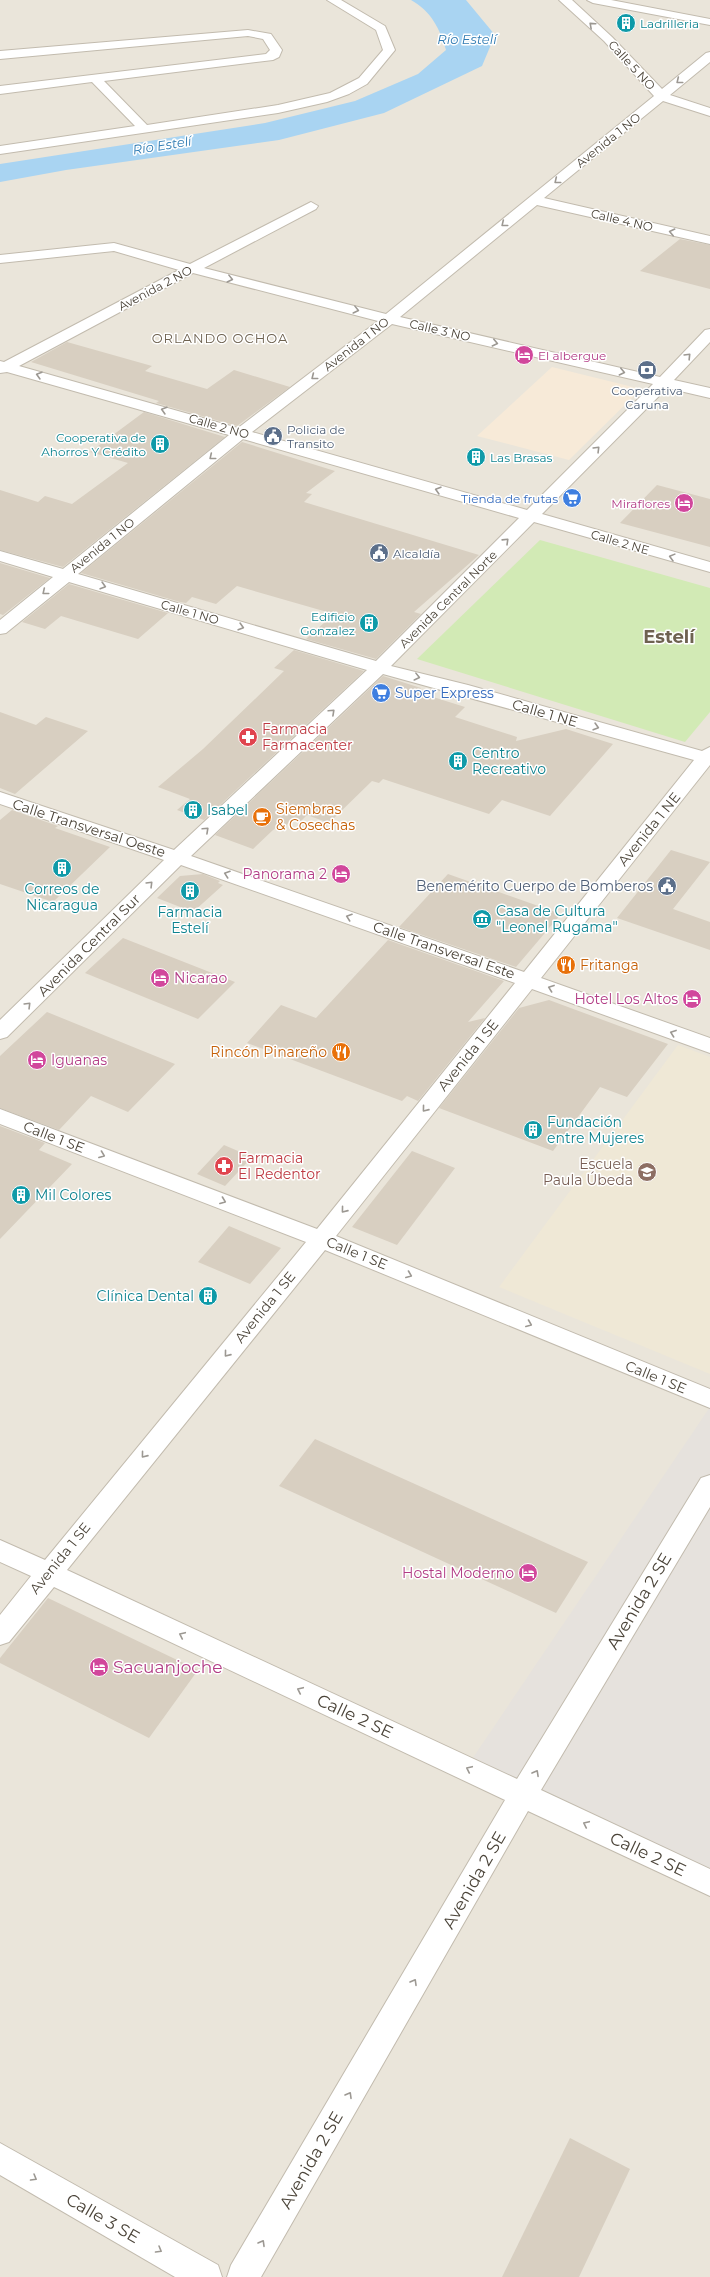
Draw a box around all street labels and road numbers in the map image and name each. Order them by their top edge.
street label: Calle 5 NO [605,37,659,93]
street label: Avenida 1 NO [573,109,643,171]
street label: Calle 4 NO [589,206,655,234]
street label: Avenida 2 NO [116,262,194,314]
street label: Avenida 1 NO [320,314,392,374]
street label: Calle 3 NO [408,316,472,344]
street label: Calle 2 NO [187,410,251,442]
street label: Avenida 1 NO [67,514,137,576]
street label: Calle 2 NE [589,527,651,557]
street label: Avenida Central Norte [396,547,500,651]
street label: Calle 1 NO [159,597,221,627]
street label: Calle 1 NE [510,695,580,731]
street label: Avenida 1 NE [614,789,684,869]
street label: Calle Transversal Oeste [10,795,168,861]
street label: Avenida Central Sur [34,890,144,1000]
street label: Calle Transversal Este [371,917,517,983]
street label: Avenida 1 SE [434,1016,502,1094]
street label: Calle 1 SE [21,1117,87,1157]
street label: Calle 1 SE [324,1233,390,1273]
street label: Avenida 1 SE [231,1268,299,1346]
street label: Calle 1 SE [623,1357,689,1397]
street label: Avenida 1 SE [26,1519,94,1597]
street label: Avenida 2 SE [602,1549,676,1653]
street label: Calle 2 SE [314,1690,396,1742]
street label: Avenida 2 SE [438,1828,510,1932]
street label: Calle 2 SE [607,1828,689,1880]
street label: Avenida 2 SE [275,2108,347,2212]
street label: Calle 3 SE [63,2189,143,2247]

